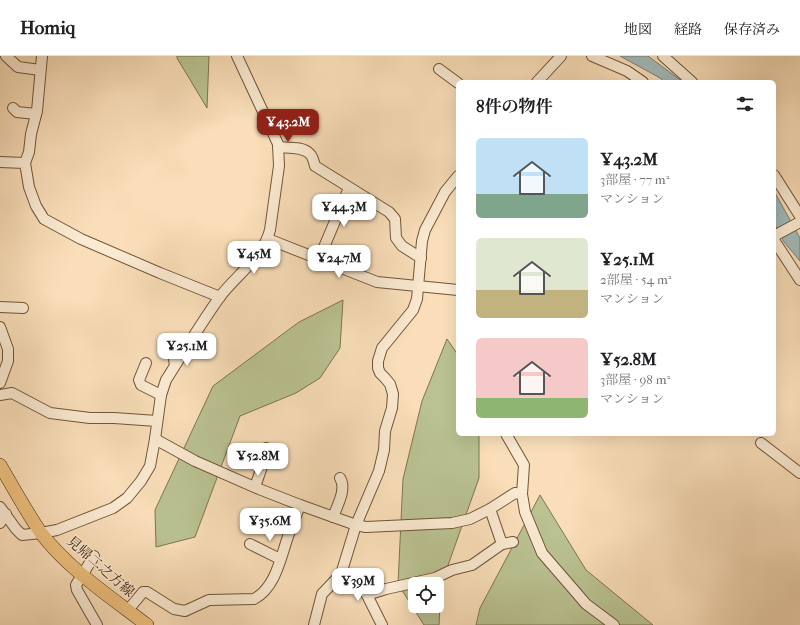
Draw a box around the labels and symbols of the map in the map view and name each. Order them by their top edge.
pin: ¥43.2M [255,109,321,143]
pin: ¥44.3M [311,194,377,228]
pin: ¥45M [230,241,278,275]
pin: ¥24.7M [306,245,372,279]
pin: ¥25.1M [154,333,220,367]
pin: ¥52.8M [225,443,291,477]
pin: ¥35.6M [237,508,303,542]
street label: 見帰二之方線 [63,532,138,600]
pin: ¥39M [334,568,382,602]

